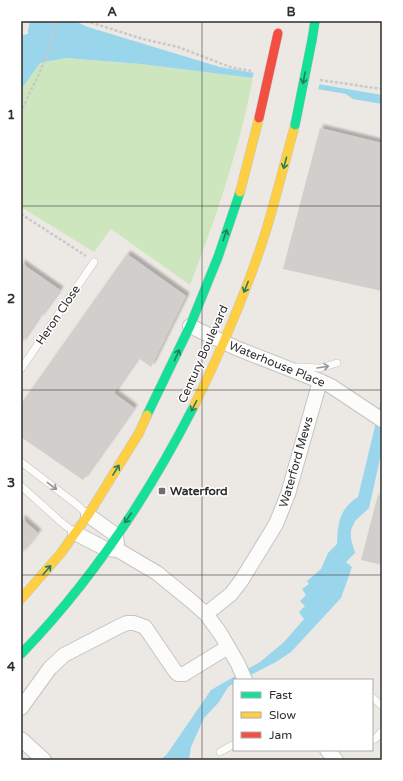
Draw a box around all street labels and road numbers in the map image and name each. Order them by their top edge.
street label: Heron Close [33,282,83,348]
street label: Century Boulevard [175,303,231,405]
street label: Waterhouse Place [227,338,327,390]
street label: Waterford Mews [276,415,316,509]

